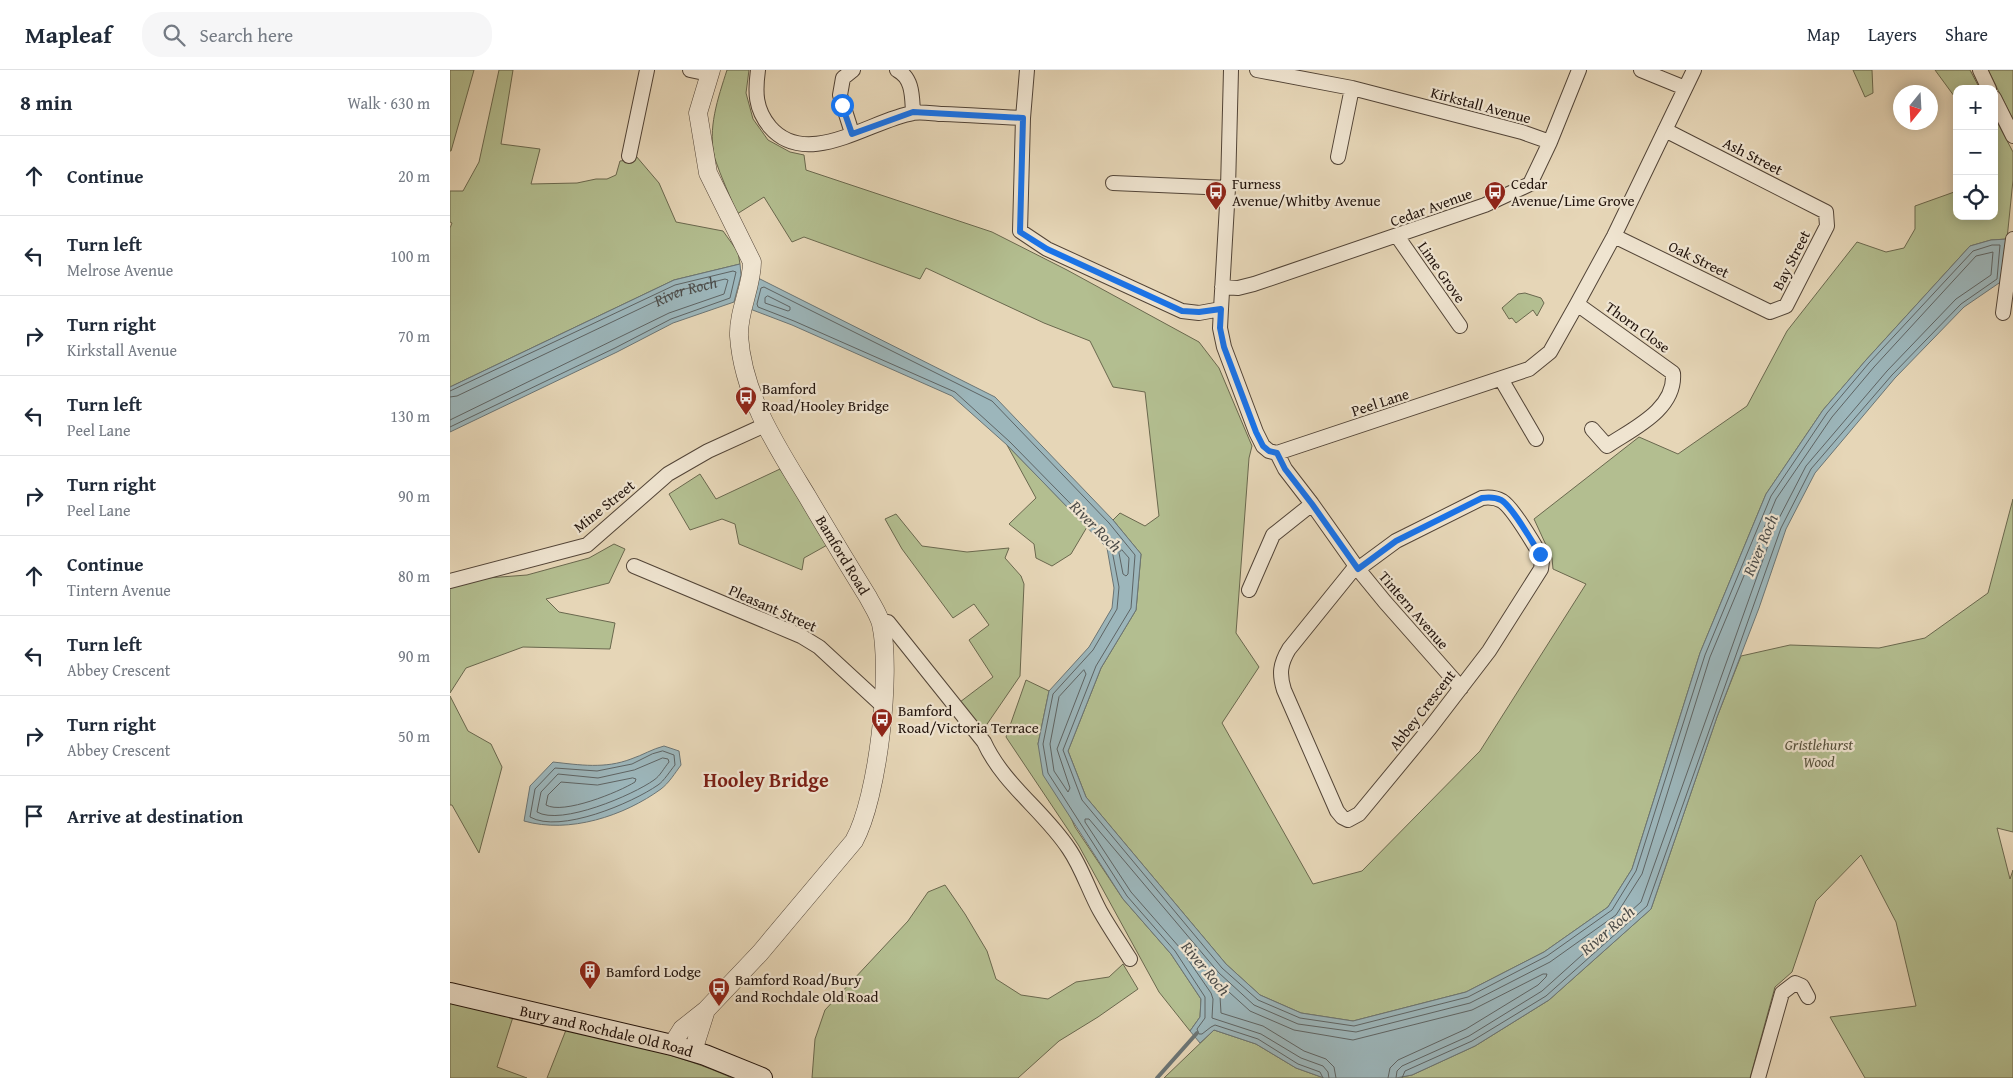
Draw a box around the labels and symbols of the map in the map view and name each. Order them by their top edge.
street label: Kirkstall Avenue [1429,82,1533,128]
north arrow [1893,85,1938,130]
route start [831,94,854,117]
street label: Ash Street [1719,132,1787,180]
place label: Furness Avenue/Whitby Avenue [1232,173,1380,211]
place label: Cedar Avenue/Lime Grove [1511,173,1635,211]
bus stop icon: Furness Avenue/Whitby Avenue [1204,180,1228,211]
bus stop icon: Cedar Avenue/Lime Grove [1483,180,1507,211]
street label: Cedar Avenue [1387,182,1475,232]
street label: Bay Street [1767,226,1815,293]
street label: Oak Street [1665,235,1733,283]
street label: Lime Grove [1413,237,1471,307]
water label: River Roch [649,269,719,313]
street label: Thorn Close [1601,296,1675,358]
place label: Bamford Road/Hooley Bridge [762,378,889,416]
street label: Peel Lane [1348,383,1412,421]
bus stop icon: Bamford Road/Hooley Bridge [734,385,758,416]
street label: Mine Street [569,474,640,537]
water label: River Roch [1064,494,1128,558]
water label: River Roch [1736,510,1784,581]
street label: Bamford Road [811,511,875,599]
route end [1529,543,1552,566]
street label: Tintern Avenue [1374,566,1454,654]
street label: Pleasant Street [726,579,821,637]
street label: Abbey Crescent [1384,665,1461,755]
place label: Bamford Road/Victoria Terrace [898,700,1039,738]
bus stop icon: Bamford Road/Victoria Terrace [870,707,894,738]
park label: Gristlehurst Wood [1785,734,1853,772]
district label: Hooley Bridge [703,765,829,794]
water label: River Roch [1574,900,1639,961]
water label: River Roch [1175,935,1236,1001]
building icon: Bamford Lodge [578,959,602,990]
place label: Bamford Lodge [606,961,701,982]
place label: Bamford Road/Bury and Rochdale Old Road [735,969,879,1007]
bus stop icon: Bamford Road/Bury and Rochdale Old Road [707,976,731,1007]
street label: Bury and Rochdale Old Road [518,999,696,1061]

